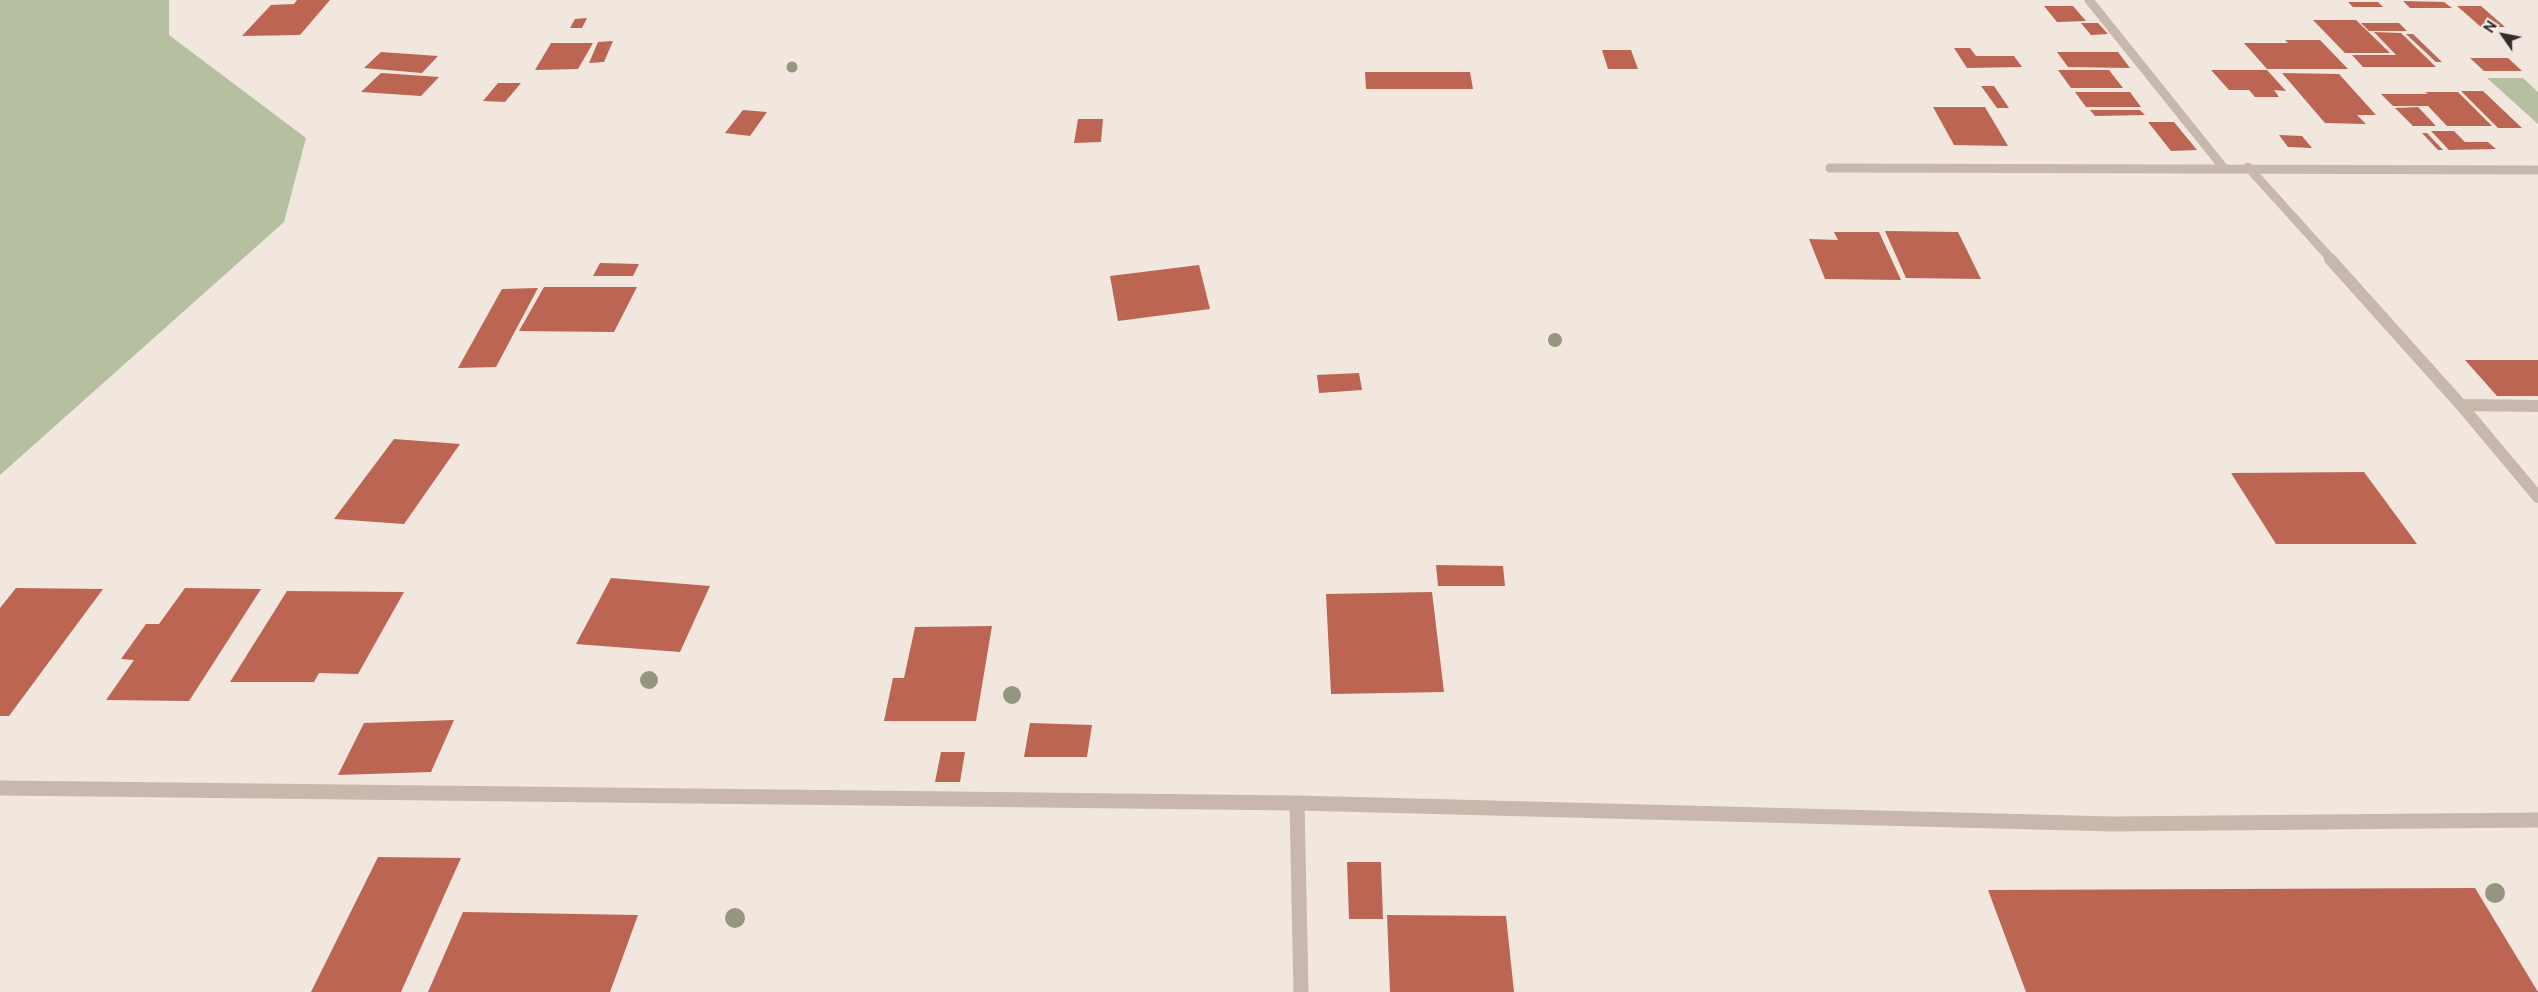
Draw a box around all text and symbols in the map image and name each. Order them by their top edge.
north arrow [2478,10,2528,60]
text: N [2481,18,2500,36]

